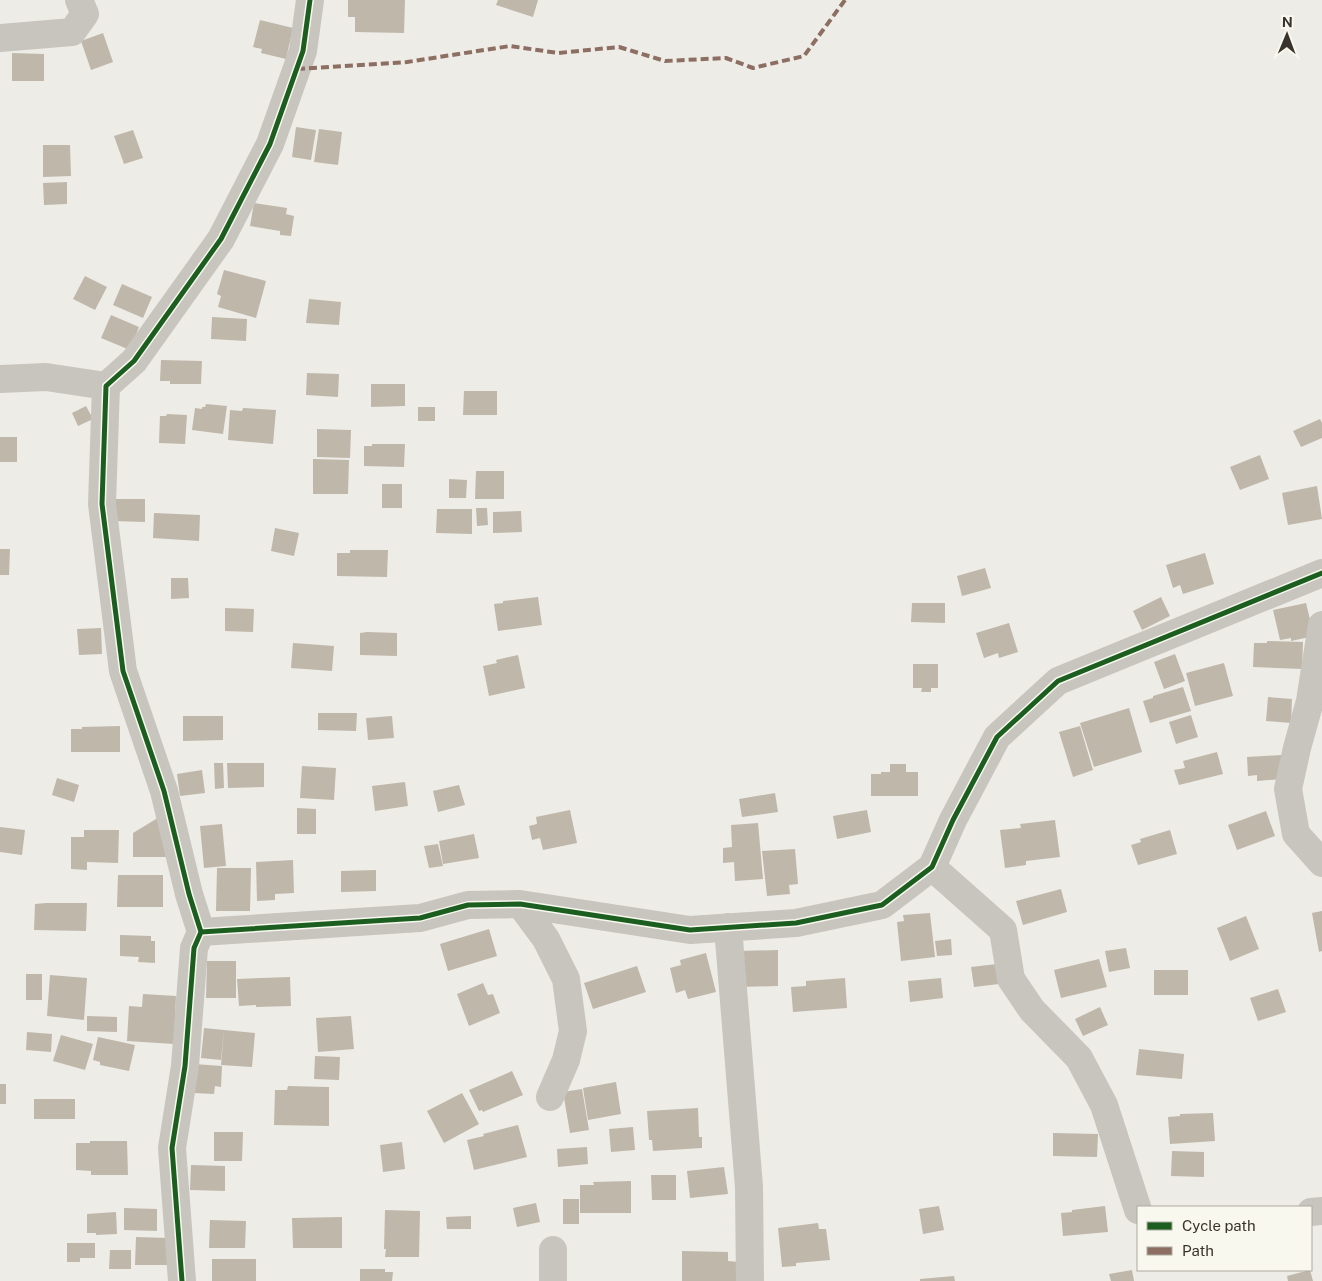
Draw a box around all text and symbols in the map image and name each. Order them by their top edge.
north arrow [1262,10,1312,60]
text: N [1282,14,1293,30]
legend [1137,1206,1312,1271]
text: Cycle path [1182,1217,1256,1234]
text: Path [1182,1242,1214,1259]

